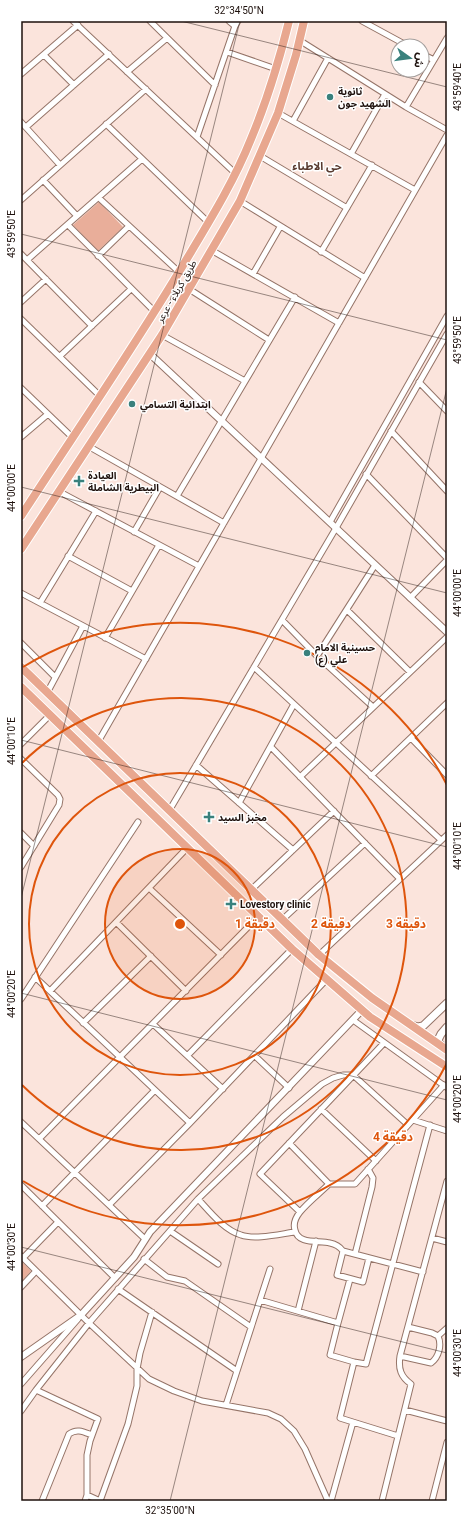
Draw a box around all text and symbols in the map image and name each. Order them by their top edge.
text: 32°34'50"N [214,5,264,16]
north arrow [390,38,430,78]
text: ش [411,51,427,69]
text: 43°59'40"E [452,63,463,111]
place label: ثانوية الشهيد جون [338,86,391,110]
marker: ثانوية الشهيد جون [325,92,335,102]
district label: حي الاطباء [292,160,342,176]
text: 43°59'50"E [6,210,17,258]
street label: طريق كربلاء - عرعر [154,258,200,326]
text: 43°59'50"E [452,316,463,364]
marker: ابتدائية التسامي [127,399,137,409]
place label: ابتدائية التسامي [140,399,211,413]
text: 44°00'00"E [6,464,17,512]
place label: العيادة البيطرية الشاملة [88,470,159,494]
marker: العيادة البيطرية الشاملة [73,475,85,487]
text: 44°00'00"E [452,569,463,617]
place label: حسينية الامام علي (ع) [315,642,376,668]
marker: حسينية الامام علي (ع) [302,648,312,658]
text: 44°00'10"E [6,717,17,765]
marker: مخبز السيد [203,811,215,823]
place label: مخبز السيد [218,812,267,824]
text: 44°00'10"E [452,822,463,870]
marker: Lovestory clinic [225,898,237,910]
place label: Lovestory clinic [240,899,311,910]
centre of rings [173,917,187,931]
text: 1 دقيقة [235,917,275,931]
text: 2 دقيقة [311,917,351,931]
text: 3 دقيقة [386,917,426,931]
text: 44°00'20"E [6,970,17,1018]
text: 44°00'20"E [452,1075,463,1123]
text: 4 دقيقة [373,1130,413,1144]
text: 44°00'30"E [6,1223,17,1271]
text: 44°00'30"E [452,1329,463,1377]
text: 32°35'00"N [145,1505,195,1516]

